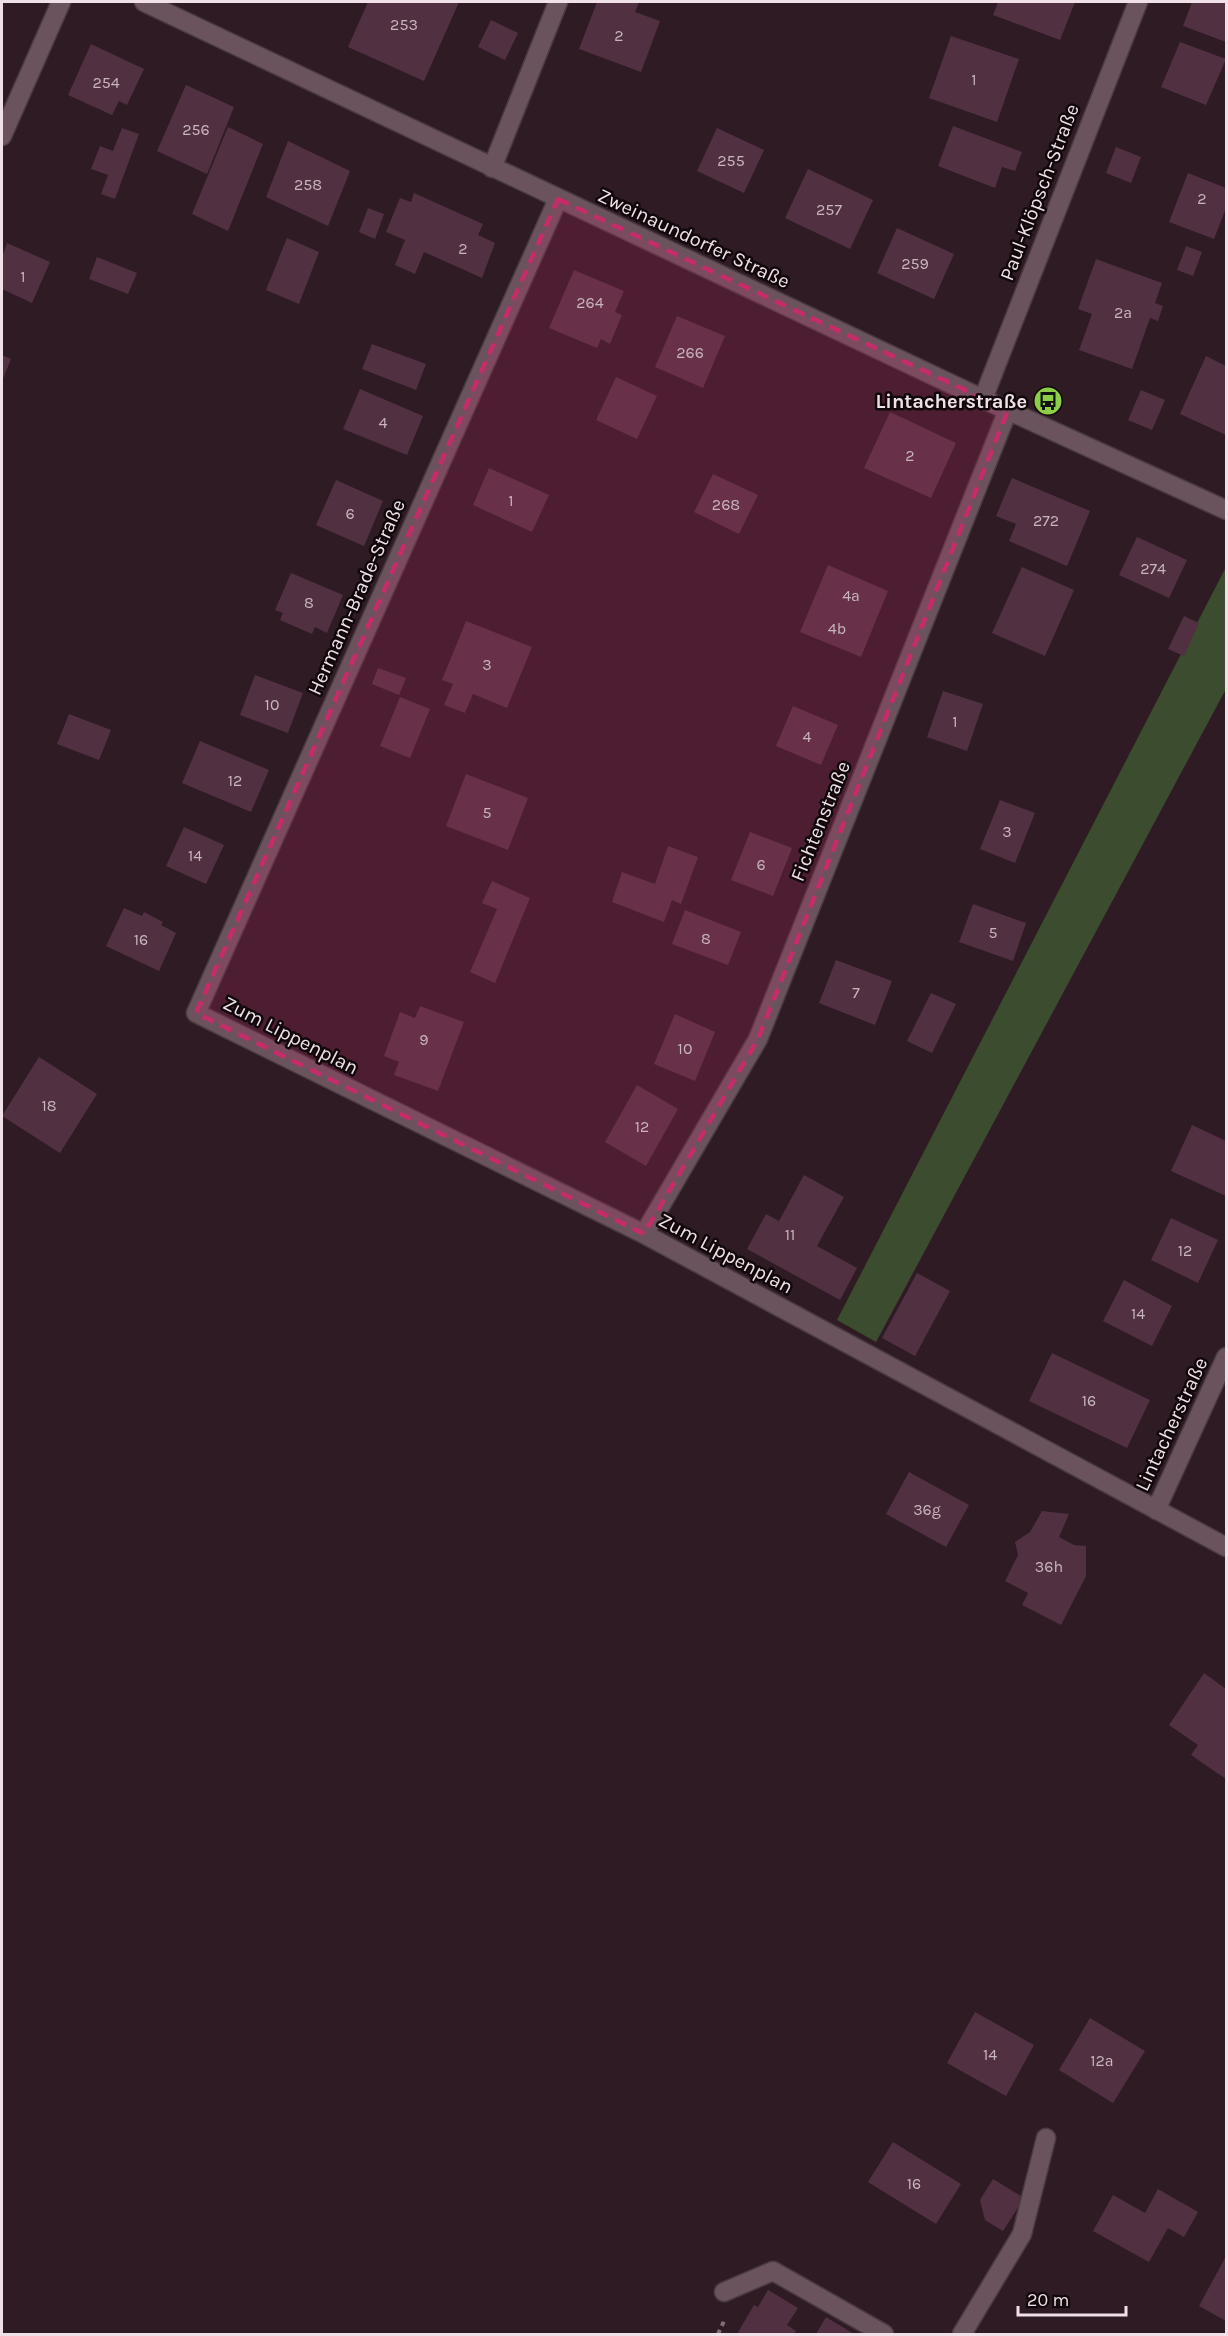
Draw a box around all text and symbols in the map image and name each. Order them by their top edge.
house number: 253 [390,15,418,34]
house number: 2 [614,26,624,45]
house number: 1 [971,70,977,89]
house number: 254 [92,73,120,92]
street label: Paul-Klöpsch-Straße [995,101,1084,284]
house number: 256 [182,120,210,139]
house number: 255 [717,151,745,170]
house number: 258 [294,175,322,194]
street label: Zweinaundorfer Straße [594,184,793,293]
house number: 2 [1197,189,1207,208]
house number: 257 [816,200,842,219]
house number: 2 [458,239,468,258]
house number: 259 [901,254,929,273]
house number: 1 [20,267,26,286]
house number: 264 [576,293,604,312]
house number: 2a [1114,303,1132,322]
house number: 266 [676,343,704,362]
bus stop icon: Lintacherstraße [1032,385,1064,417]
place label: Lintacherstraße [875,390,1027,413]
house number: 4 [379,413,388,432]
house number: 2 [905,446,915,465]
house number: 1 [508,491,514,510]
house number: 268 [712,495,740,514]
street label: Hermann-Brade-Straße [303,496,410,699]
house number: 6 [345,504,355,523]
house number: 272 [1033,511,1059,530]
house number: 274 [1140,559,1166,578]
house number: 4a [842,586,860,605]
house number: 8 [304,593,314,612]
house number: 4b [828,619,846,638]
house number: 3 [482,655,492,674]
house number: 10 [265,695,279,714]
house number: 1 [952,712,958,731]
house number: 4 [803,727,812,746]
street label: Fichtenstraße [786,758,855,885]
house number: 12 [228,771,242,790]
house number: 5 [482,803,492,822]
house number: 3 [1002,822,1012,841]
house number: 14 [188,846,202,865]
house number: 6 [756,855,766,874]
house number: 5 [988,923,998,942]
house number: 8 [701,929,711,948]
house number: 16 [134,930,148,949]
house number: 7 [852,983,860,1002]
street label: Zum Lippenplan [219,991,362,1079]
house number: 9 [419,1030,429,1049]
house number: 10 [678,1039,692,1058]
house number: 18 [41,1096,57,1115]
house number: 12 [635,1117,649,1136]
street label: Zum Lippenplan [655,1208,797,1299]
house number: 11 [785,1225,795,1244]
house number: 12 [1178,1241,1192,1260]
house number: 14 [1131,1304,1145,1323]
street label: Lintacherstraße [1130,1354,1212,1495]
house number: 16 [1082,1391,1096,1410]
house number: 36g [913,1500,941,1519]
house number: 36h [1035,1557,1063,1576]
house number: 14 [983,2045,997,2064]
house number: 12a [1090,2051,1114,2070]
house number: 16 [907,2174,921,2193]
scale bar [1018,2279,1126,2317]
text: 20 m [1027,2289,1069,2311]

